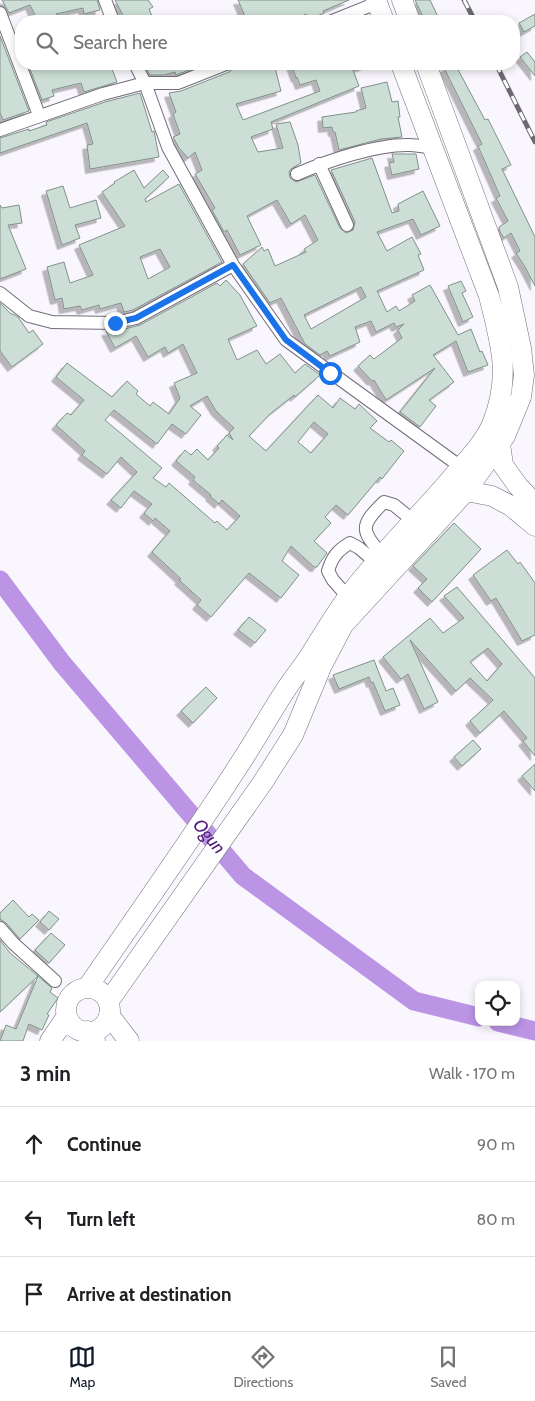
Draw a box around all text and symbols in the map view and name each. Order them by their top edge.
search box [15,15,520,70]
icon: search [33,29,61,57]
text: Search here [73,31,167,54]
route end [104,312,127,335]
route start [319,362,342,385]
water label: Ogun [188,814,230,858]
map controls [475,981,520,1026]
button: locate [475,981,520,1026]
text: 3 min [20,1061,71,1086]
text: Walk · 170 m [429,1064,515,1083]
icon: ahead [20,1130,48,1158]
text: Continue [67,1133,141,1156]
text: 90 m [477,1135,515,1154]
icon: left [20,1205,48,1233]
text: Turn left [67,1208,135,1231]
text: 80 m [477,1210,515,1229]
icon: arrive [20,1280,48,1308]
text: Arrive at destination [67,1283,231,1306]
tab: Map [68,1343,96,1391]
tab: Directions [233,1343,293,1391]
tab: Saved [430,1343,467,1391]

